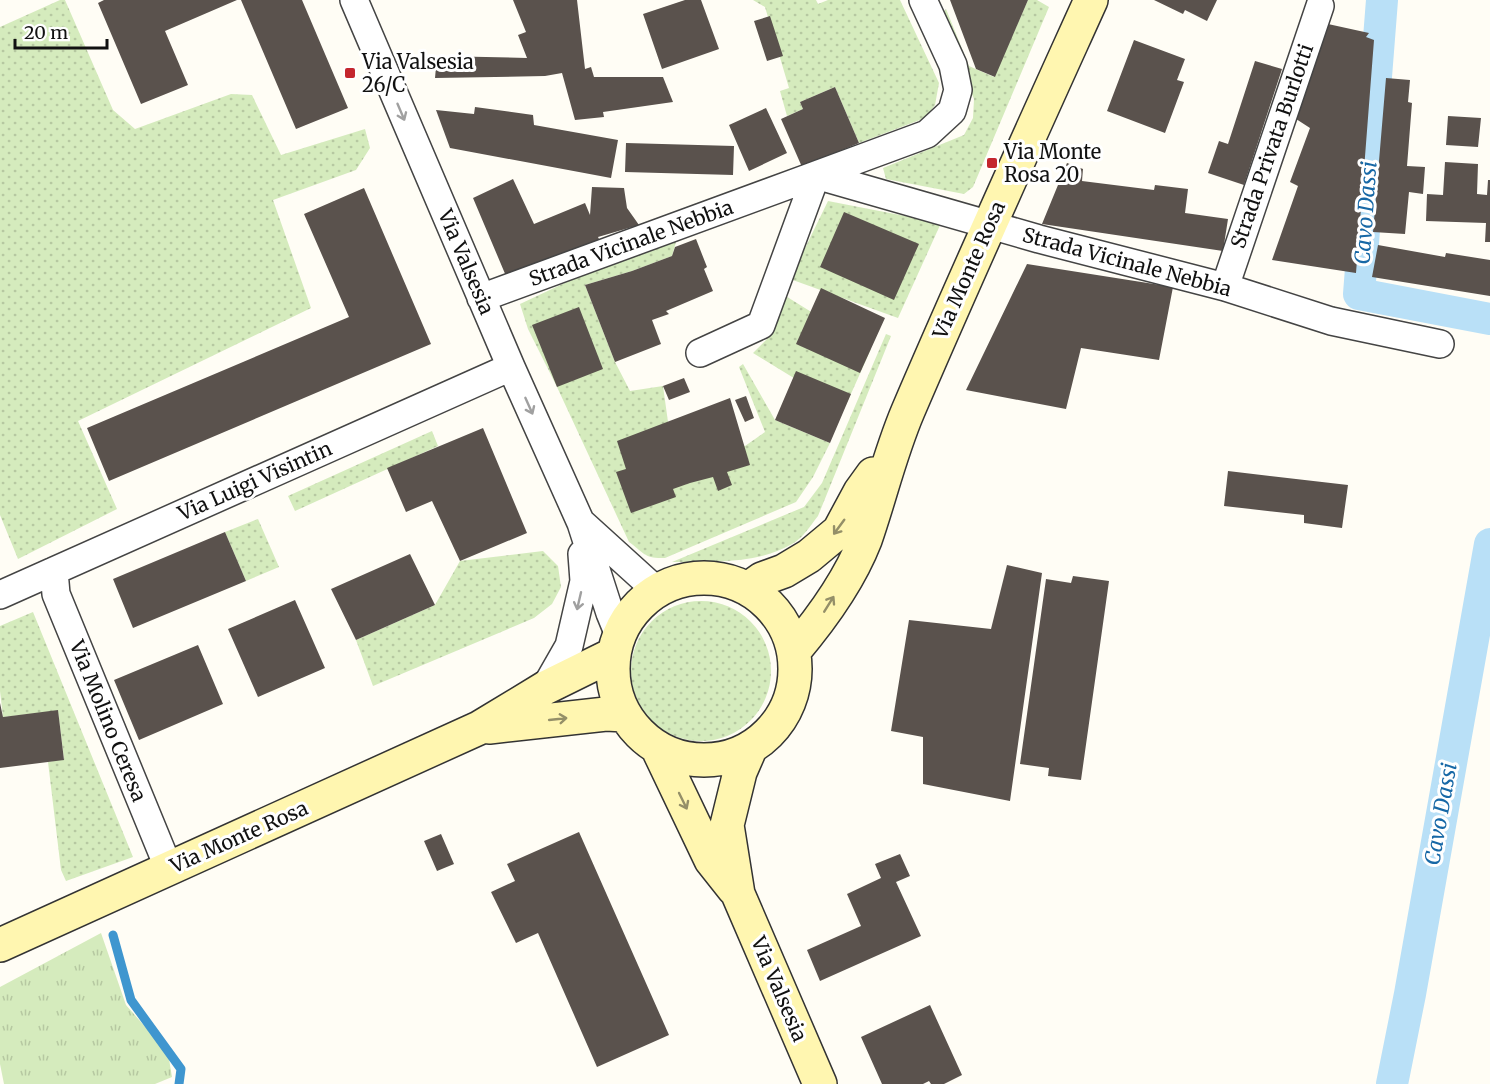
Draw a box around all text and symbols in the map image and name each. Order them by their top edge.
scale bar [15,12,106,50]
text: 20 m [24,21,68,44]
street label: Strada Privata Burlotti [1225,40,1318,251]
place label: Via Valsesia 26/C [361,49,474,97]
marker: Via Valsesia 26/C [343,66,357,80]
one-way arrow [396,102,407,120]
place label: Via Monte Rosa 20 [1003,139,1101,187]
marker: Via Monte Rosa 20 [985,156,999,170]
water label: Cavo Dassi [1348,160,1383,265]
street label: Strada Vicinale Nebbia [525,194,737,291]
street label: Via Monte Rosa [927,197,1010,344]
street label: Via Valsesia [433,205,500,318]
street label: Strada Vicinale Nebbia [1020,222,1235,302]
one-way arrow [523,397,535,415]
street label: Via Luigi Visintin [173,435,336,526]
one-way arrow [833,519,845,535]
one-way arrow [573,591,584,611]
one-way arrow [824,596,836,613]
street label: Via Molino Ceresa [64,636,152,805]
one-way arrow [547,713,567,724]
water label: Cavo Dassi [1418,761,1463,867]
one-way arrow [678,792,690,810]
street label: Via Monte Rosa [165,795,312,879]
street label: Via Valsesia [746,932,813,1045]

